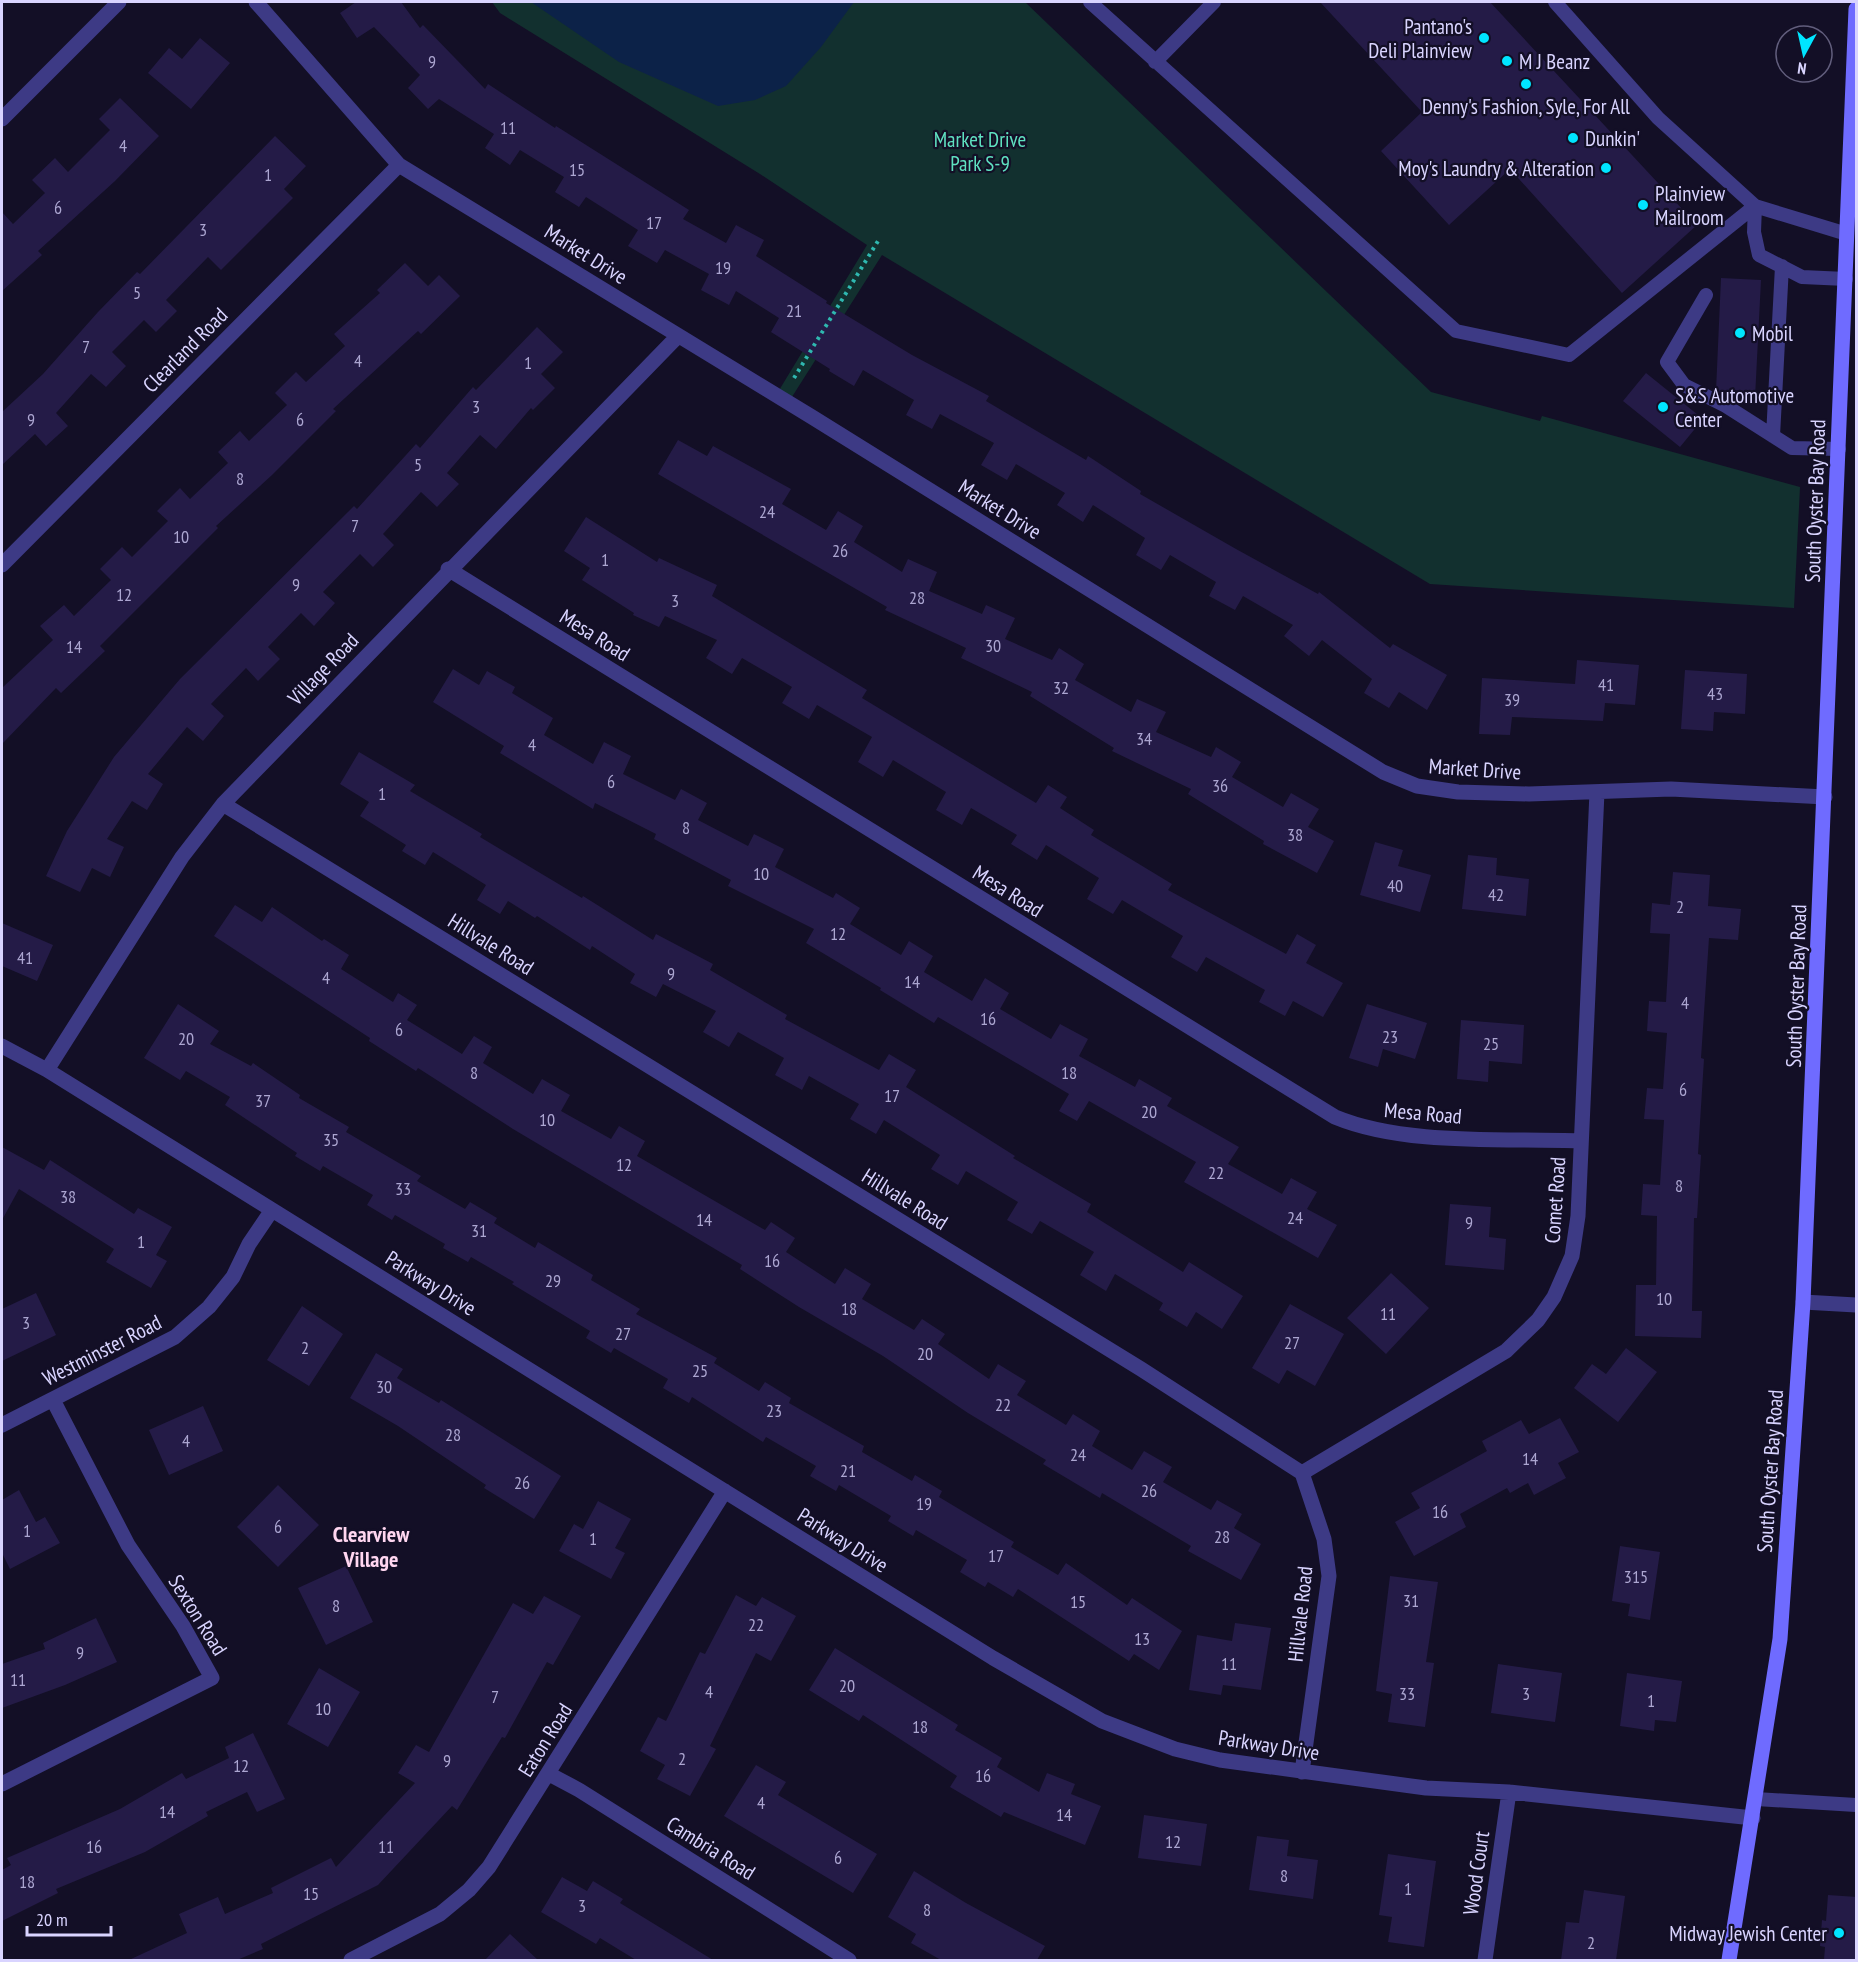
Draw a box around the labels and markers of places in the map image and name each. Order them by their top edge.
place label: Pantano's Deli Plainview [1368,13,1473,64]
marker: Pantano's Deli Plainview [1477,31,1491,45]
place label: M J Beanz [1519,48,1590,75]
marker: M J Beanz [1500,54,1514,68]
marker: Denny's Fashion, Syle, For All [1519,77,1533,91]
place label: Denny's Fashion, Syle, For All [1422,93,1630,120]
place label: Dunkin' [1585,125,1640,152]
marker: Dunkin' [1566,131,1580,145]
place label: Moy's Laundry & Alteration [1398,155,1594,182]
marker: Moy's Laundry & Alteration [1599,161,1613,175]
place label: Plainview Mailroom [1655,180,1726,231]
marker: Plainview Mailroom [1636,198,1650,212]
place label: Mobil [1752,320,1793,347]
marker: Mobil [1733,326,1747,340]
place label: S&S Automotive Center [1675,382,1794,433]
marker: S&S Automotive Center [1656,400,1670,414]
place label: Midway Jewish Center [1669,1920,1827,1947]
marker: Midway Jewish Center [1832,1926,1846,1940]

